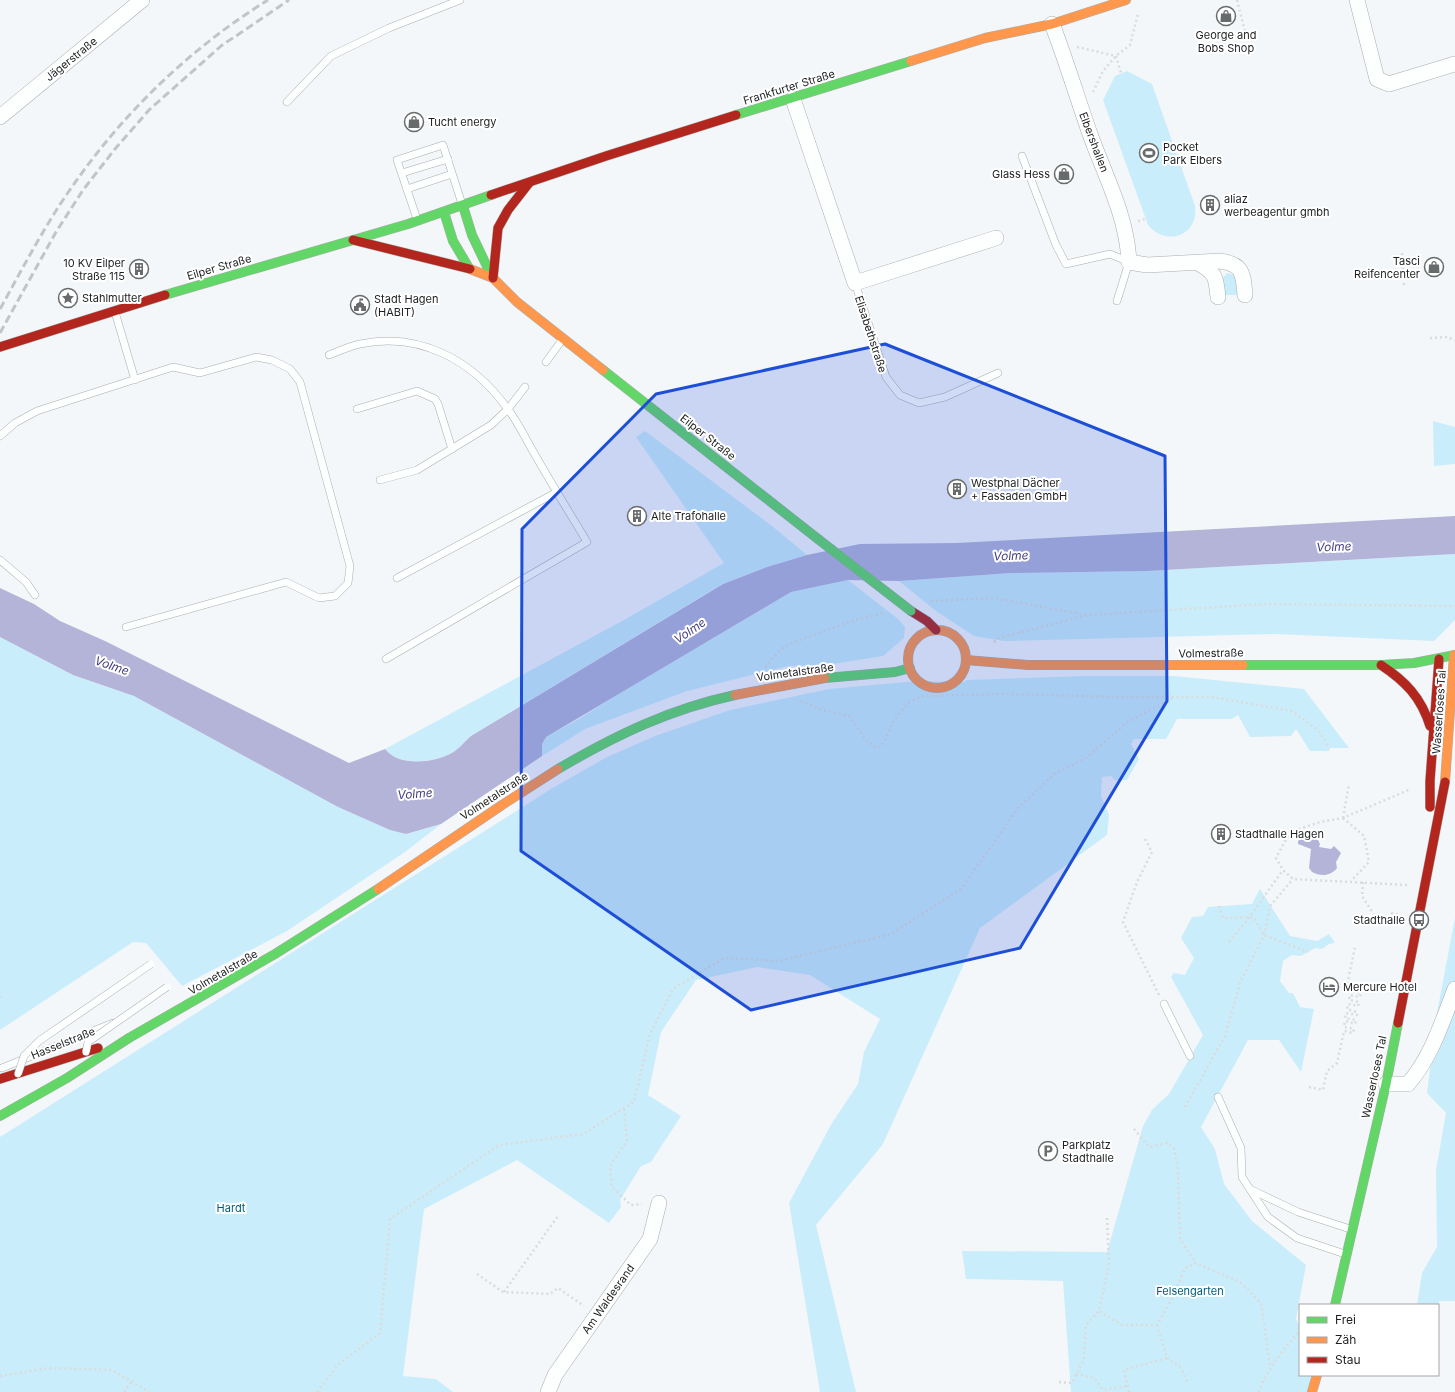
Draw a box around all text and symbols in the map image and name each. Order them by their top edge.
shop icon: George and Bobs Shop [1215,5,1237,27]
place label: George and Bobs Shop [1196,28,1256,55]
street label: Jägerstraße [42,34,100,84]
street label: Frankfurter Straße [741,66,837,108]
street label: Elbershallen [1076,110,1112,174]
shop icon: Tucht energy [403,111,425,133]
place label: Tucht energy [428,115,497,129]
place label: Pocket Park Elbers [1163,140,1222,167]
sports icon: Pocket Park Elbers [1138,142,1160,164]
shop icon: Glass Hess [1053,163,1075,185]
place label: Glass Hess [992,167,1050,181]
place label: aliaz werbeagentur gmbh [1224,192,1330,219]
building icon: aliaz werbeagentur gmbh [1199,194,1221,216]
street label: Eilper Straße [185,251,253,283]
place label: Tasci Reifencenter [1354,254,1420,281]
place label: 10 KV Eilper Straße 115 [63,256,125,283]
shop icon: Tasci Reifencenter [1423,256,1445,278]
building icon: 10 KV Eilper Straße 115 [128,258,150,280]
place icon: Stahlmutter [57,287,79,309]
place label: Stahlmutter [82,291,142,305]
place label: Stadt Hagen (HABIT) [374,292,439,319]
public building icon: Stadt Hagen (HABIT) [349,294,371,316]
street label: Elisabethstraße [852,294,890,374]
street label: Eilper Straße [677,411,739,463]
place label: Westphal Dächer + Fassaden GmbH [971,476,1067,503]
building icon: Westphal Dächer + Fassaden GmbH [946,478,968,500]
building icon: Alte Trafohalle [626,505,648,527]
place label: Alte Trafohalle [651,509,726,523]
water label: Volme [1316,538,1352,555]
water label: Volme [993,547,1029,564]
water label: Volme [671,614,709,647]
street label: Volmestraße [1178,645,1244,661]
water label: Volme [93,653,131,678]
street label: Volmetalstraße [756,660,834,684]
street label: Wasserloses Tal [1429,669,1449,755]
street label: Volmetalstraße [458,769,530,823]
water label: Volme [397,785,433,802]
building icon: Stadthalle Hagen [1210,823,1232,845]
place label: Stadthalle Hagen [1235,827,1324,841]
bus stop icon: Stadthalle [1408,909,1430,931]
place label: Stadthalle [1353,913,1405,927]
street label: Volmetalstraße [186,947,260,997]
hotel icon: Mercure Hotel [1318,976,1340,998]
place label: Mercure Hotel [1343,980,1417,994]
street label: Hasselstraße [29,1024,97,1062]
street label: Wasserloses Tal [1358,1034,1390,1120]
place label: Parkplatz Stadthalle [1062,1138,1114,1165]
parking icon: Parkplatz Stadthalle [1037,1140,1059,1162]
park label: Hardt [217,1201,246,1215]
street label: Am Waldesrand [579,1261,637,1337]
park label: Felsengarten [1156,1284,1224,1298]
legend [1299,1304,1439,1376]
text: Frei [1335,1312,1356,1327]
text: Zäh [1335,1332,1356,1347]
text: Stau [1335,1352,1361,1367]

